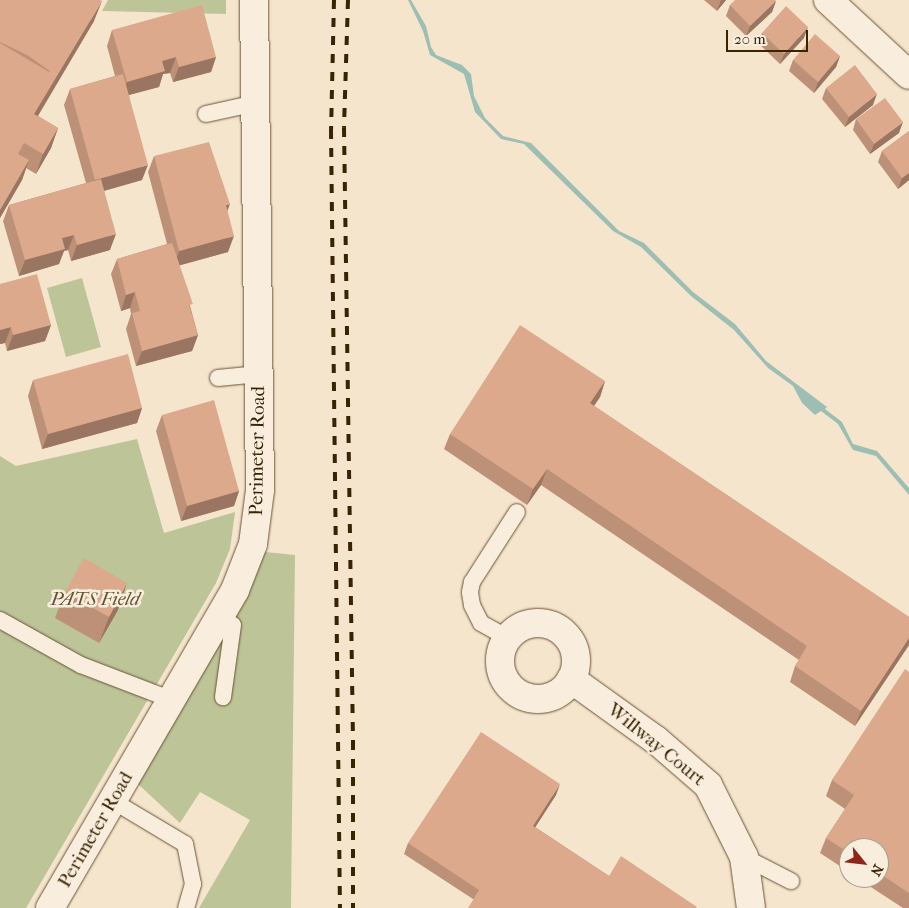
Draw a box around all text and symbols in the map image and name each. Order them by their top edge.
scale bar [729,20,812,52]
text: 20 m [734,30,766,48]
street label: Perimeter Road [245,386,271,516]
park label: PATS Field [50,589,140,611]
street label: Willway Court [603,699,709,791]
street label: Perimeter Road [54,768,138,892]
north arrow [839,838,889,888]
text: N [867,861,887,879]

